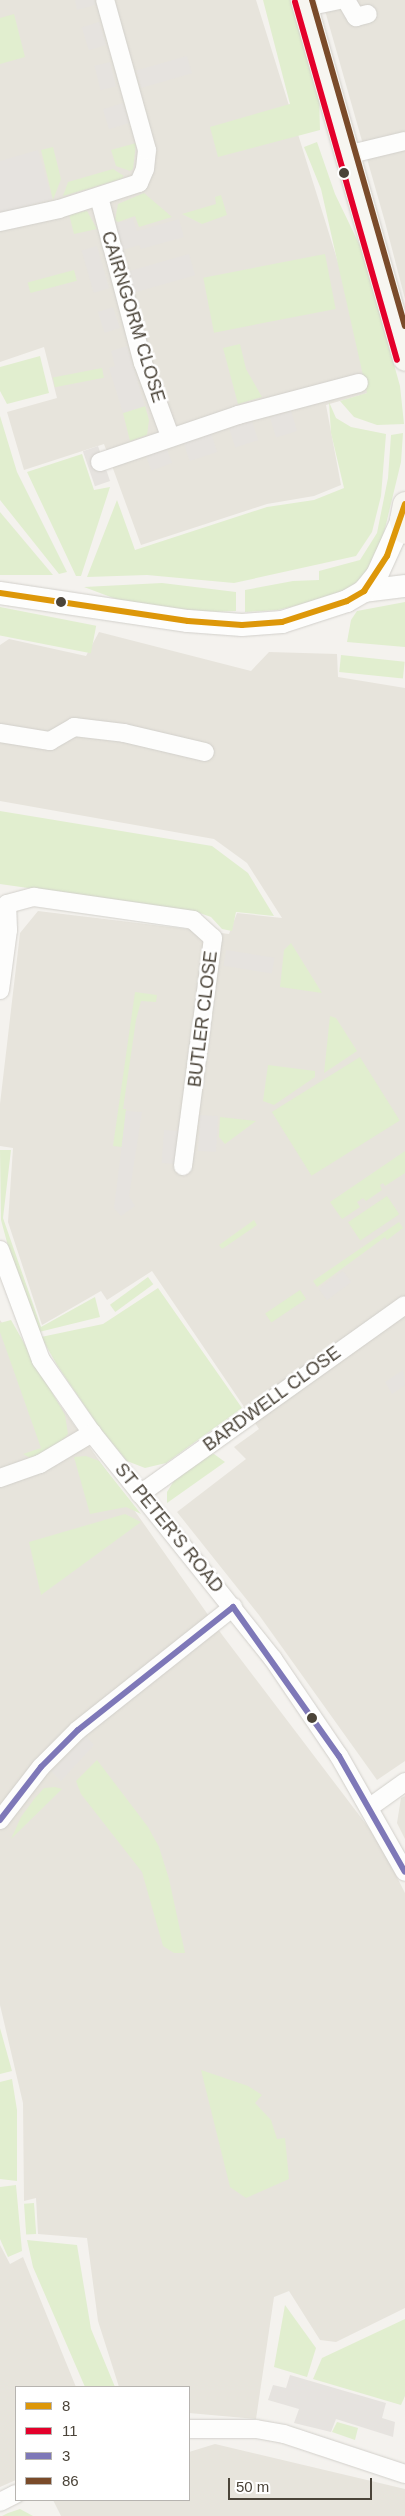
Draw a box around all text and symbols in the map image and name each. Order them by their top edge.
unlabelled marker [339,168,349,178]
street label: CAIRNGORM CLOSE [97,229,169,405]
unlabelled marker [56,597,66,607]
street label: BUTLER CLOSE [184,950,222,1088]
street label: BARDWELL CLOSE [199,1342,345,1456]
street label: ST PETER'S ROAD [110,1459,228,1597]
unlabelled marker [307,1713,317,1723]
legend [15,2386,190,2501]
text: 8 [62,2397,70,2414]
text: 11 [62,2422,78,2439]
text: 3 [62,2447,70,2464]
scale bar [230,2468,374,2500]
text: 86 [62,2472,79,2489]
text: 50 m [236,2478,269,2495]

